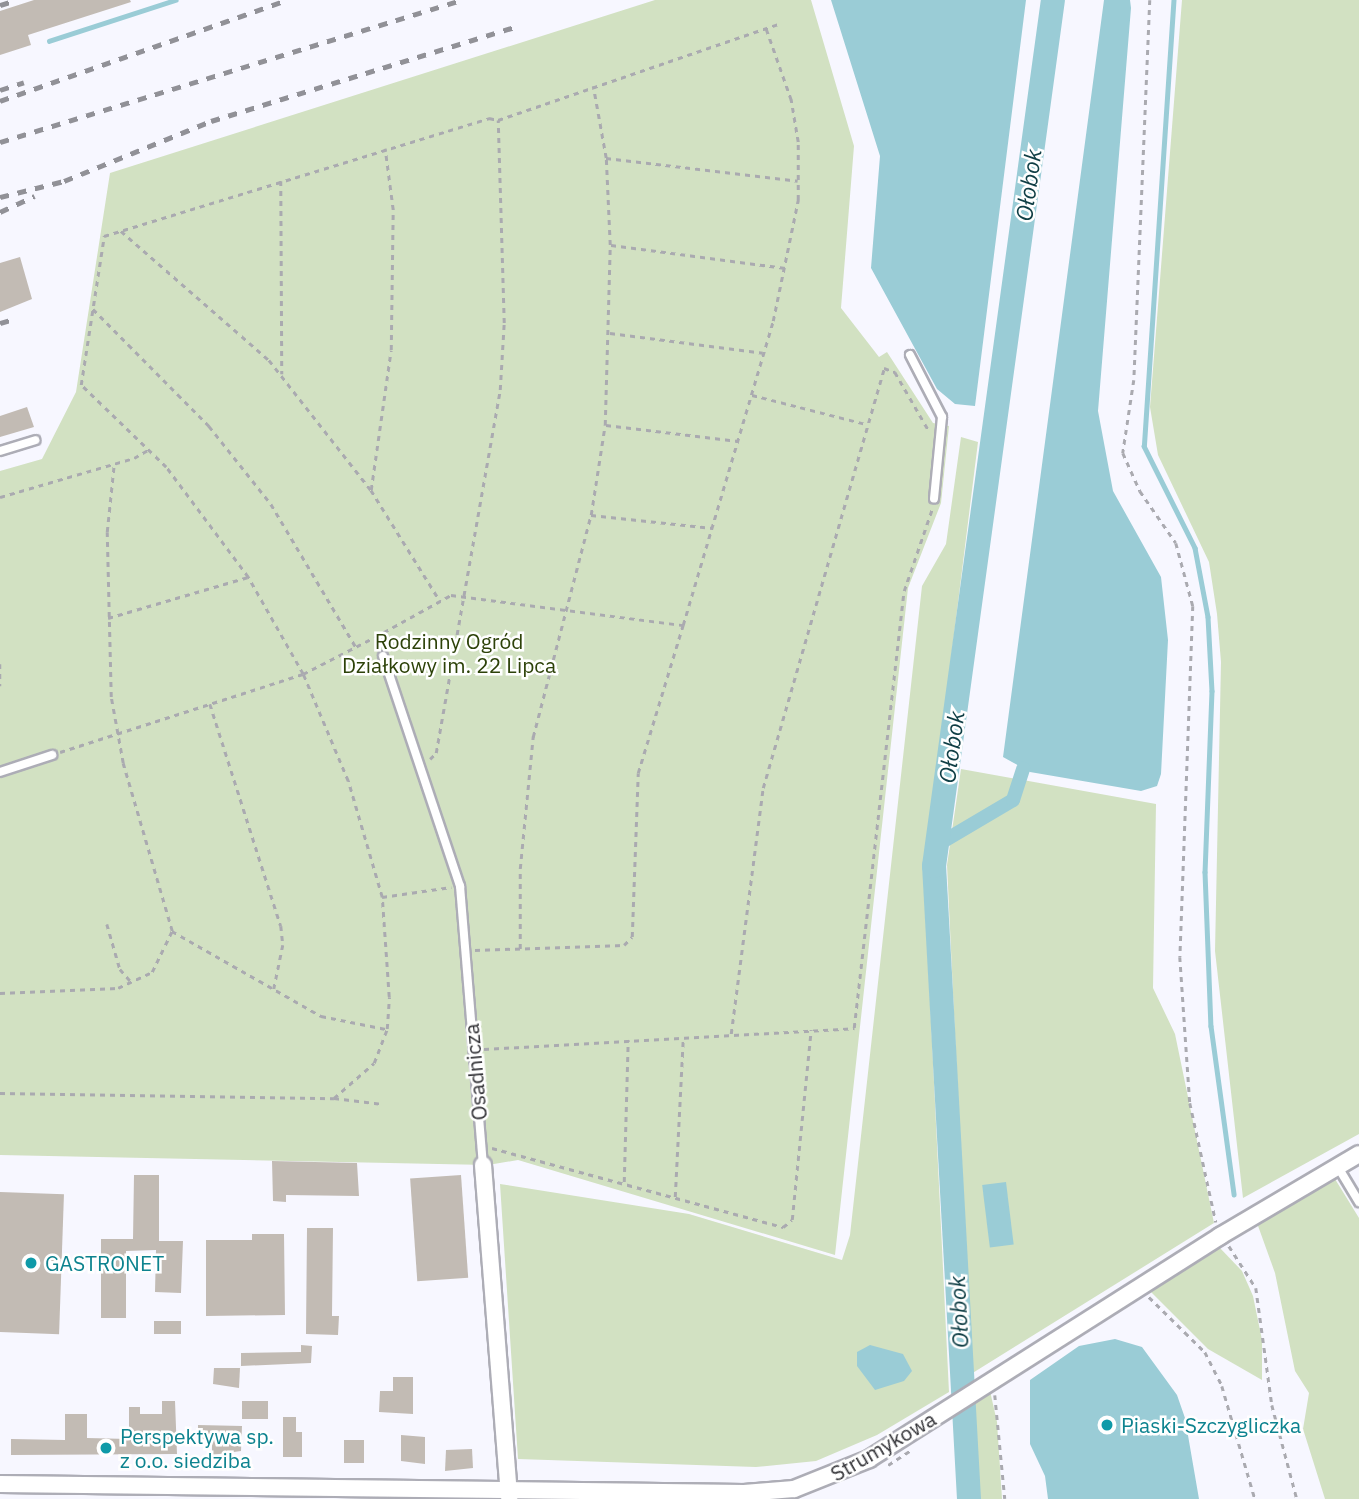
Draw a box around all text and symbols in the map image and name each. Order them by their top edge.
water label: Ołobok [1009,147,1047,223]
park label: Rodzinny Ogród Działkowy im. 22 Lipca [342,628,556,678]
water label: Ołobok [932,709,970,785]
street label: Osadnicza [458,1022,492,1122]
place label: GASTRONET [45,1250,164,1276]
marker: GASTRONET [23,1255,39,1271]
water label: Ołobok [942,1275,974,1349]
street label: Strumykowa [826,1406,940,1486]
place label: Piaski-Szczygliczka [1121,1412,1301,1438]
marker: Piaski-Szczygliczka [1099,1417,1115,1433]
place label: Perspektywa sp. z o.o. siedziba [120,1423,274,1473]
marker: Perspektywa sp. z o.o. siedziba [98,1440,114,1456]

